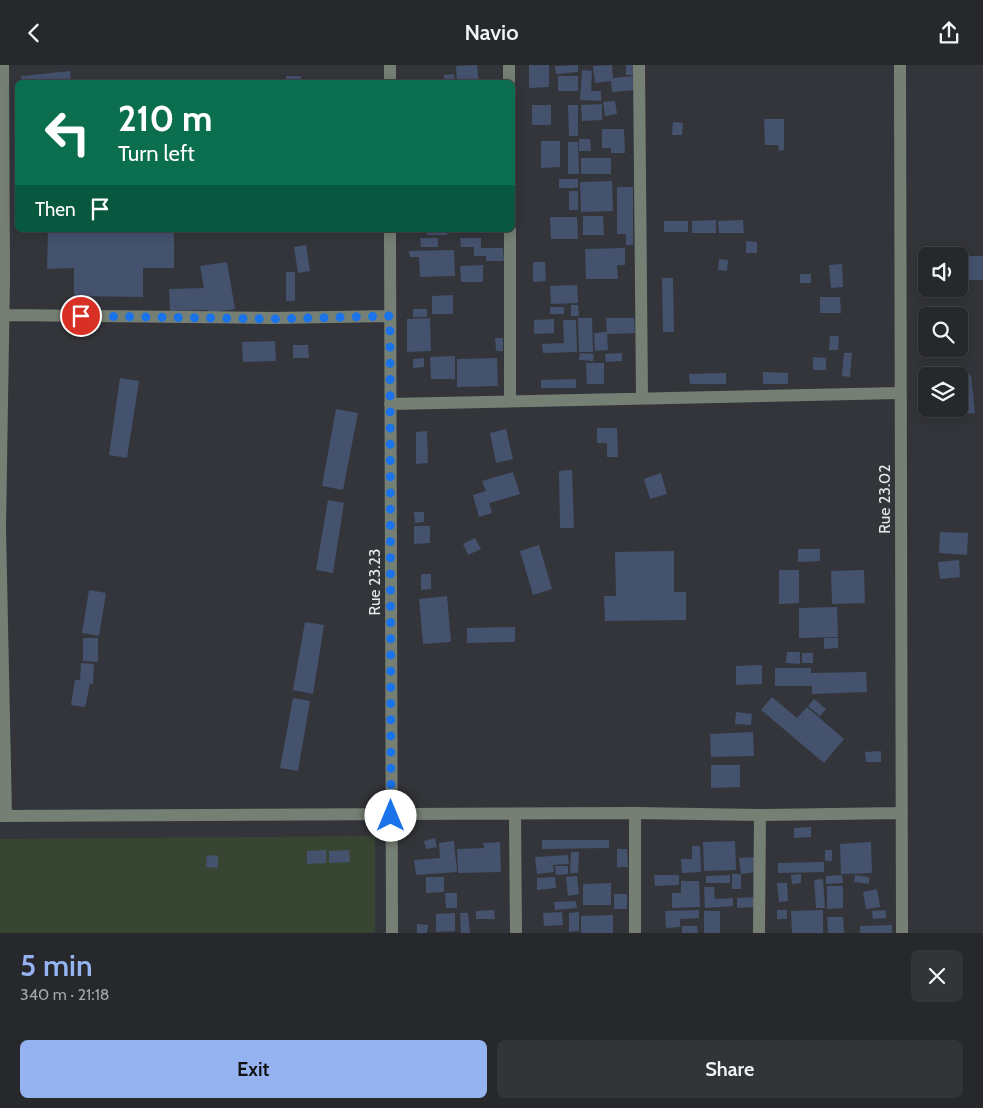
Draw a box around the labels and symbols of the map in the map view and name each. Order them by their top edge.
pin [60,295,102,337]
street label: Rue 23.02 [875,464,894,534]
street label: Rue 23.23 [365,548,384,616]
position arrow [364,789,416,841]

